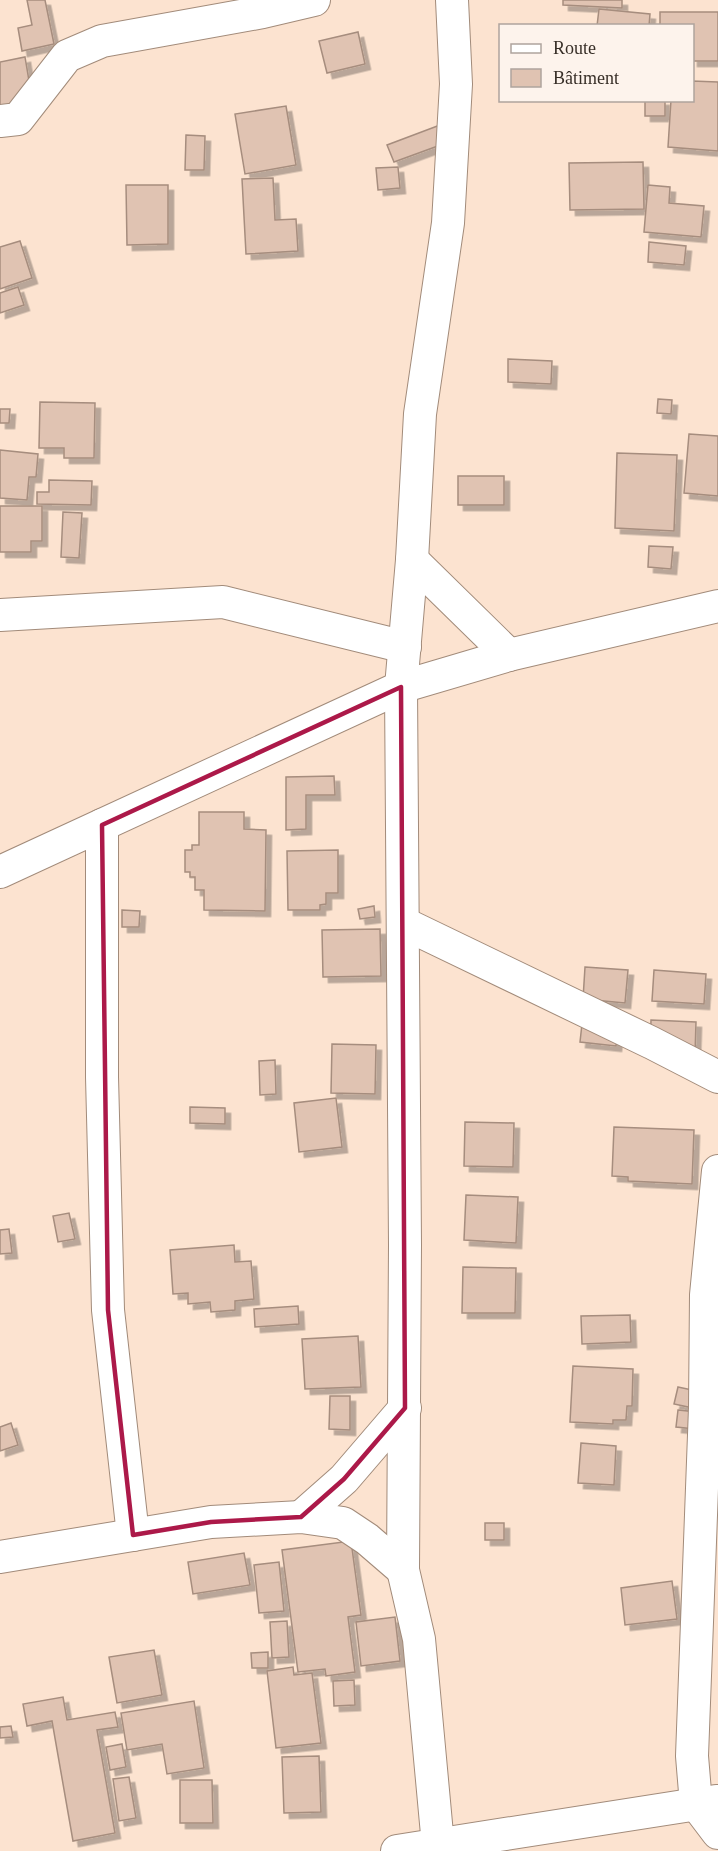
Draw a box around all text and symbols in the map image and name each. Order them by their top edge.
legend [499,24,694,102]
text: Route [553,38,596,58]
text: Bâtiment [553,68,619,88]

